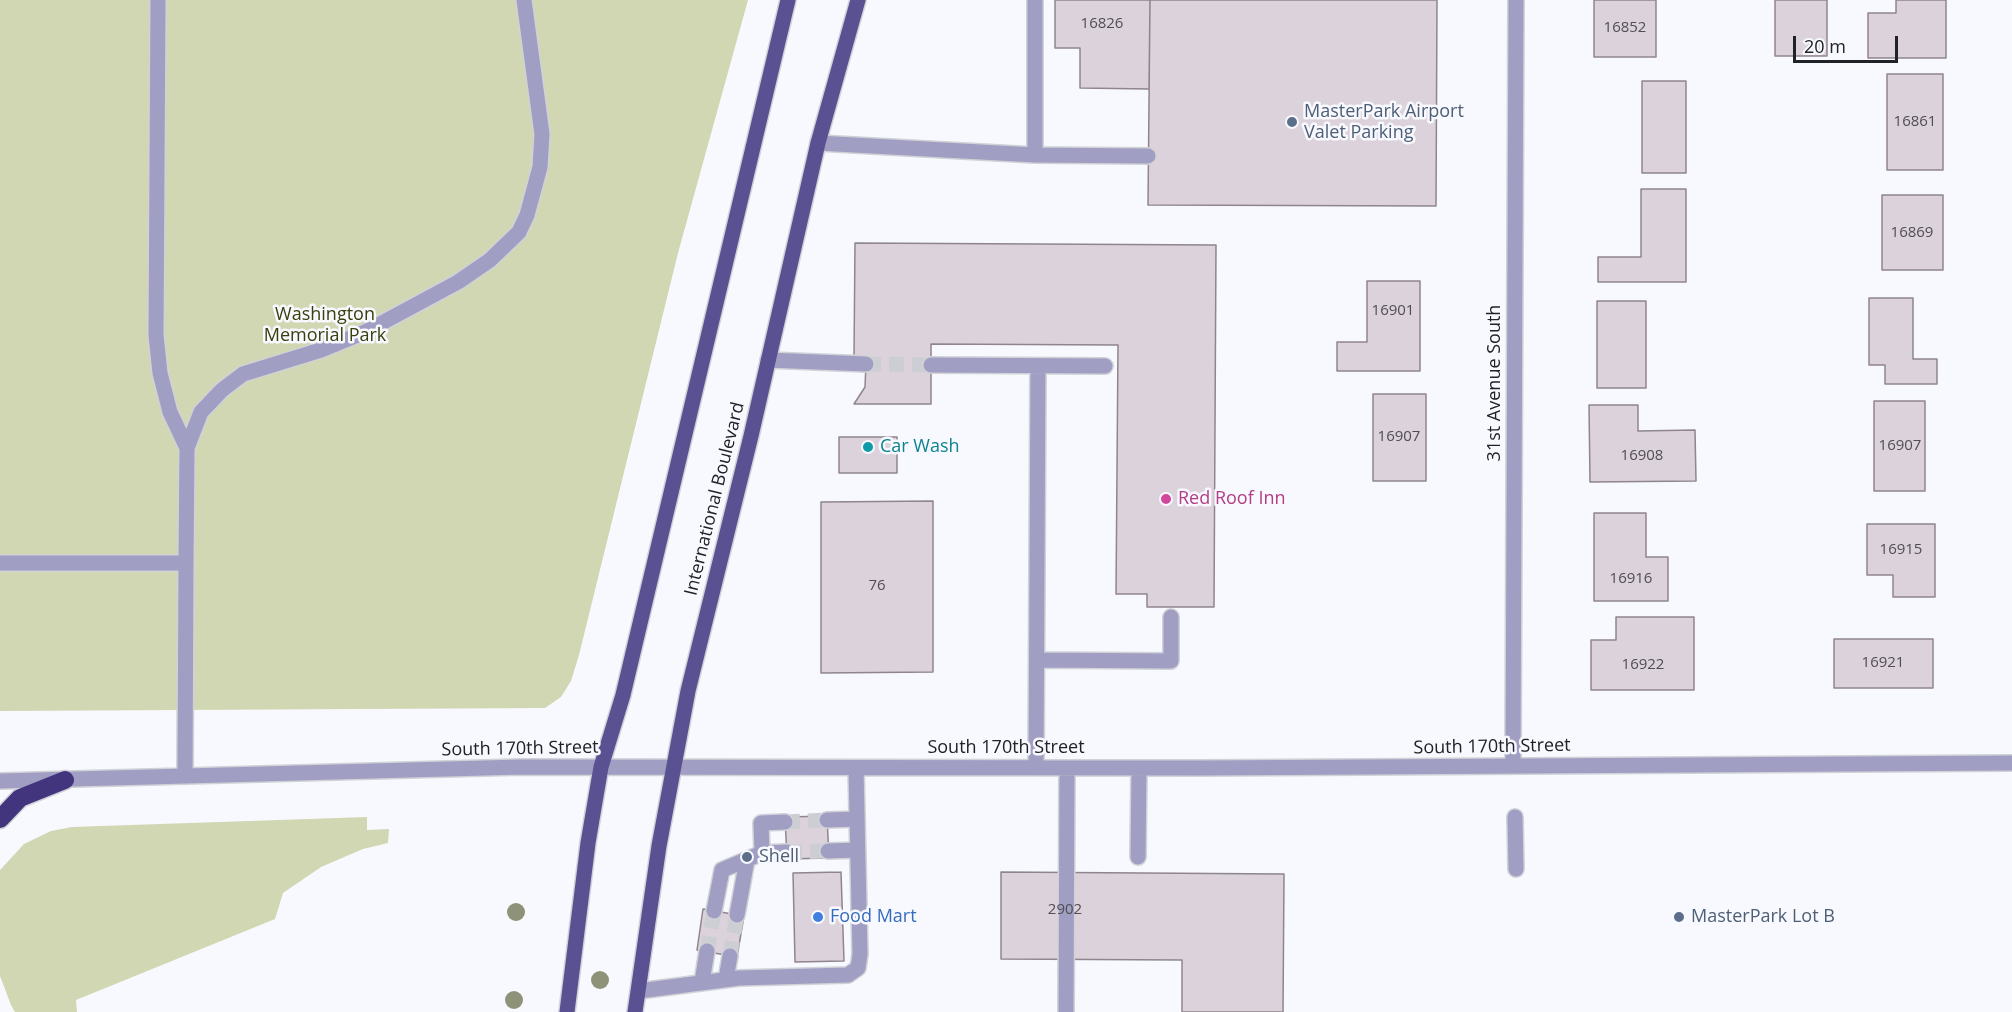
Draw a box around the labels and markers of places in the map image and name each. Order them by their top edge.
place label: MasterPark Airport Valet Parking [1304,101,1464,144]
marker: MasterPark Airport Valet Parking [1285,115,1299,129]
place label: Car Wash [880,436,960,458]
marker: Car Wash [861,440,875,454]
place label: Red Roof Inn [1178,488,1286,510]
marker: Red Roof Inn [1159,492,1173,506]
place label: Shell [759,846,799,868]
marker: Shell [740,850,754,864]
place label: Food Mart [830,906,917,928]
place label: MasterPark Lot B [1691,906,1835,928]
marker: Food Mart [811,910,825,924]
marker: MasterPark Lot B [1672,910,1686,924]

